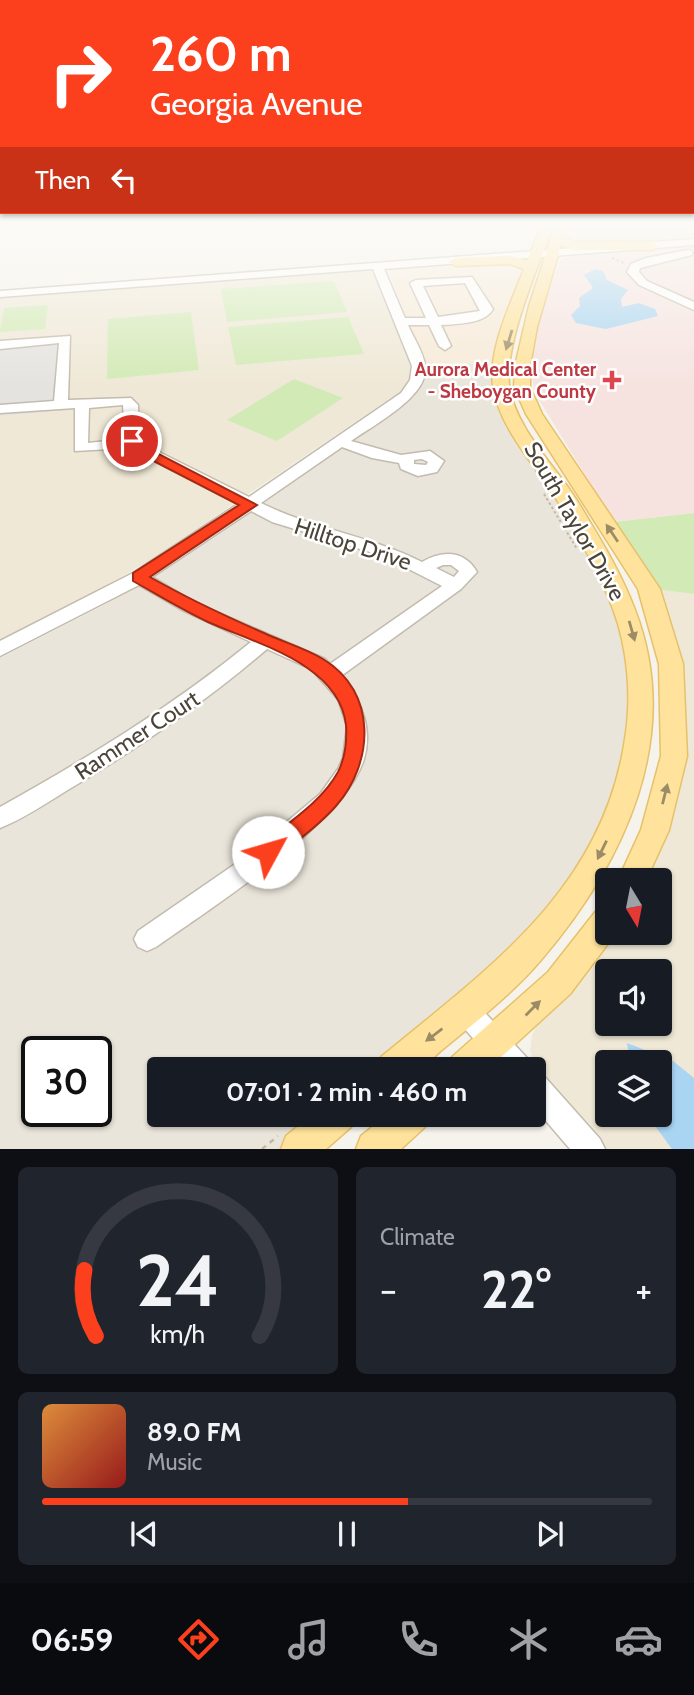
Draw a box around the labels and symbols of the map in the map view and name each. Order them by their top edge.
one-way arrow [504,330,514,351]
place label: Aurora Medical Center - Sheboygan County [415,358,597,403]
marker: Aurora Medical Center - Sheboygan County [602,370,622,390]
pin [102,411,162,471]
street label: South Taylor Drive [518,437,632,606]
street label: Hilltop Drive [291,512,415,576]
one-way arrow [605,524,619,542]
one-way arrow [627,621,637,642]
street label: Rammer Court [69,684,205,786]
one-way arrow [660,783,671,805]
position arrow [231,815,305,889]
one-way arrow [597,840,608,860]
north arrow [595,868,672,945]
one-way arrow [525,999,542,1016]
one-way arrow [425,1028,444,1042]
speed limit sign: 30 [21,1036,112,1127]

